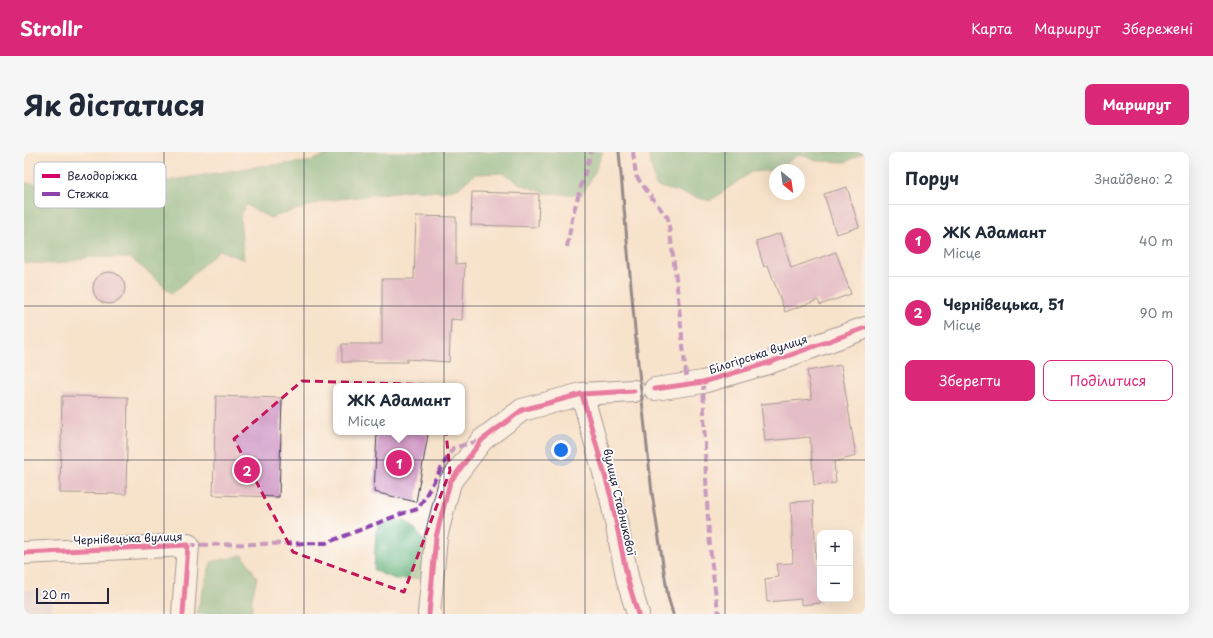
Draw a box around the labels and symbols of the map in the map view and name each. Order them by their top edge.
legend [34,162,166,208]
north arrow [769,164,805,200]
text: Велодоріжка [67,167,137,184]
text: Стежка [67,185,109,202]
street label: Білогірська вулиця [707,330,809,378]
your location [551,440,571,460]
street label: вулиця Стадникової [599,447,641,558]
pin: 1 [386,448,412,478]
pin: 2 [234,455,260,485]
street label: Чернівецька вулиця [73,528,183,548]
scale bar [36,586,109,605]

